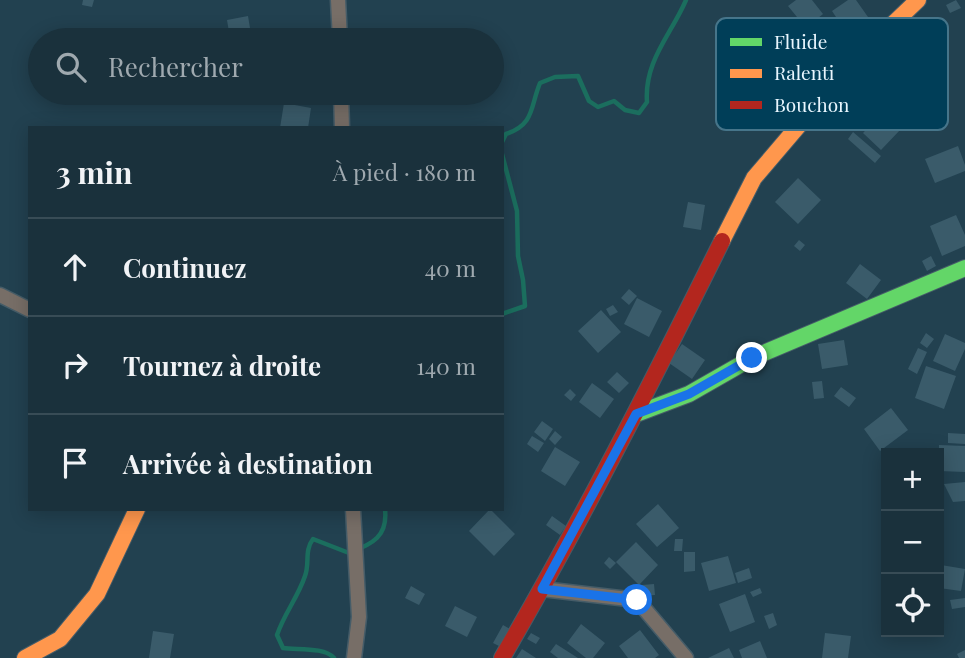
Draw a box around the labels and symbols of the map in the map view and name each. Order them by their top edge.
legend [716,18,948,130]
text: Fluide [774,28,827,54]
text: Ralenti [774,59,835,85]
text: Bouchon [774,91,850,117]
route end [736,342,767,373]
route start [621,584,652,615]

